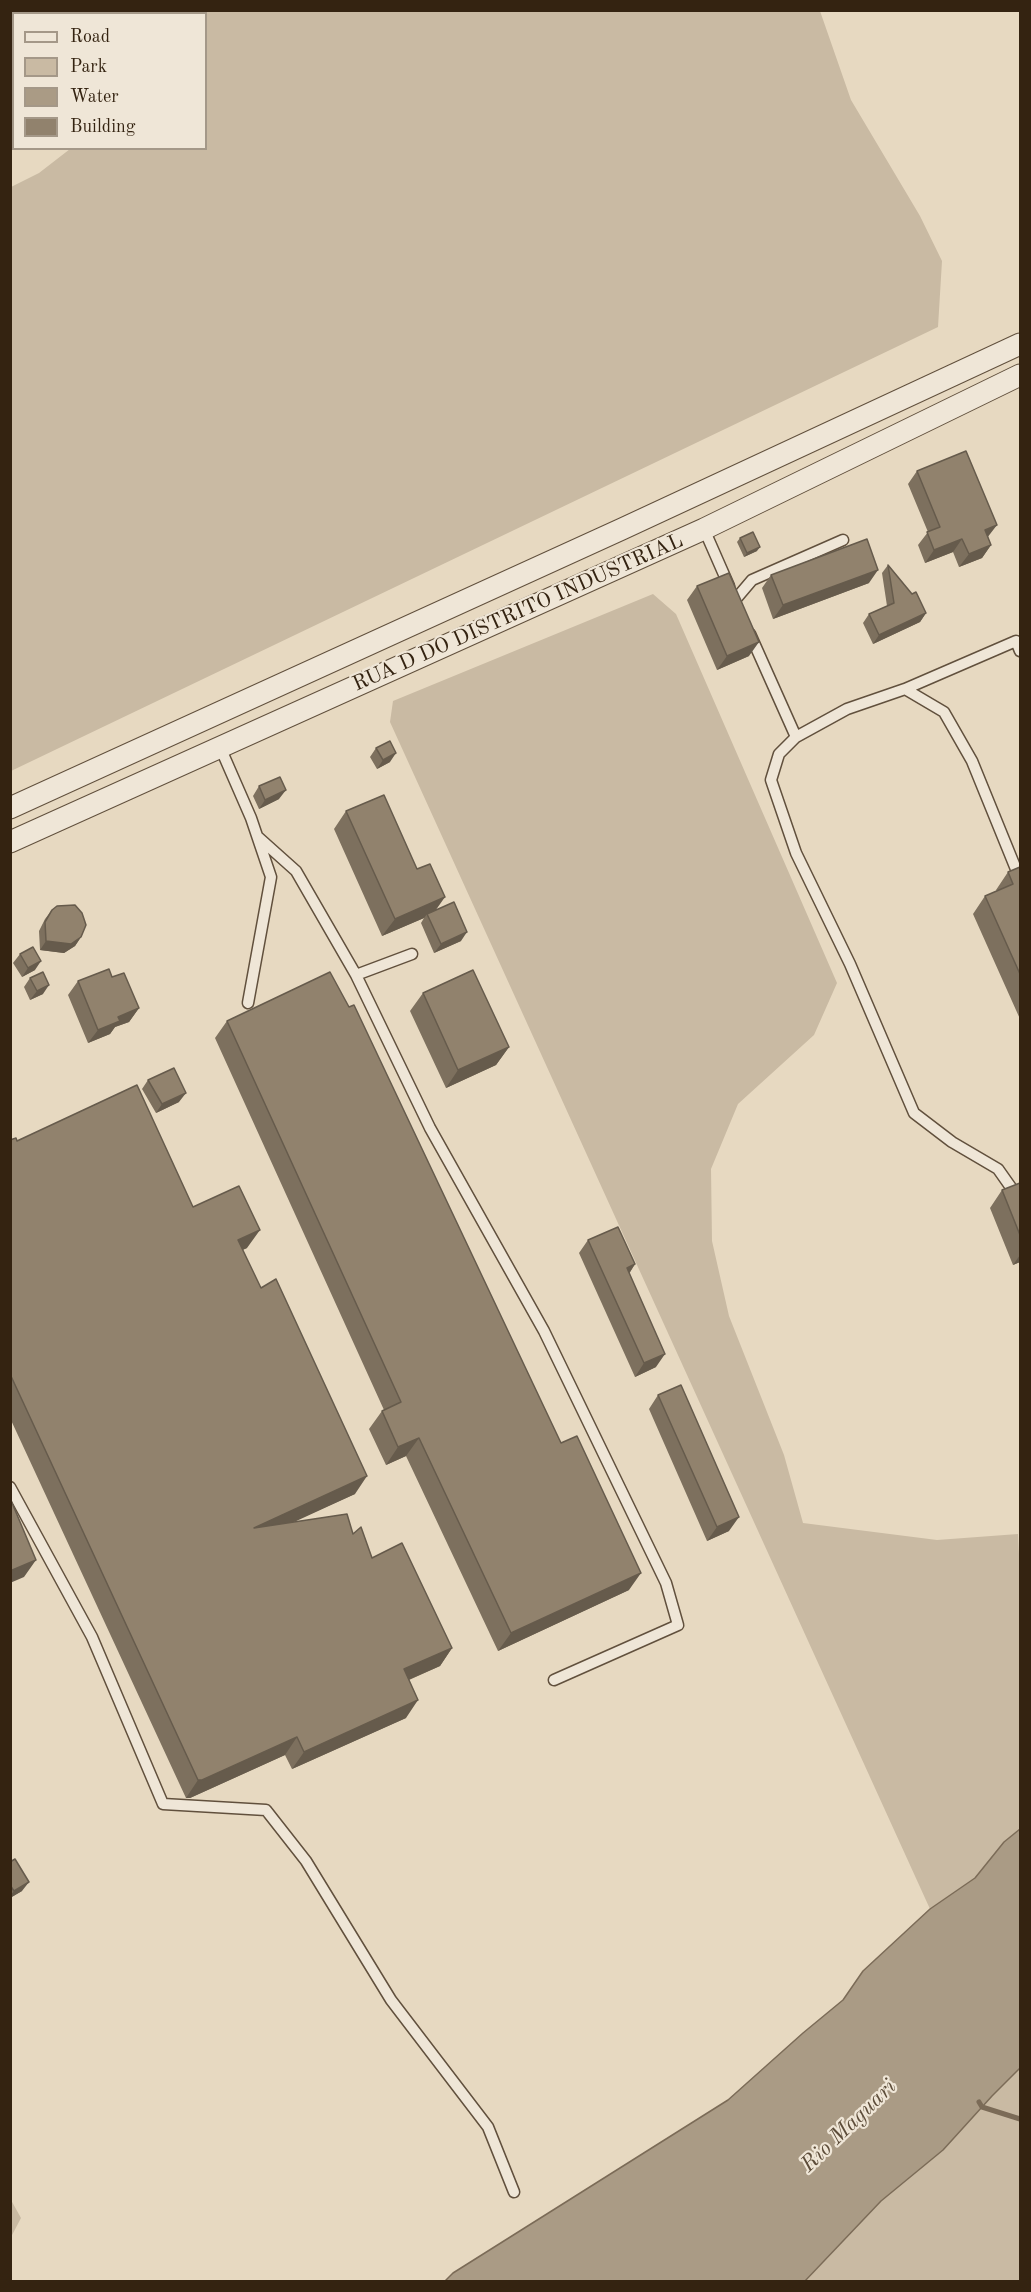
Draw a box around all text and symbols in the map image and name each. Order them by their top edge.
legend [12,12,207,150]
text: Road [70,28,110,46]
text: Park [70,58,107,76]
text: Water [70,88,119,106]
text: Building [70,118,135,136]
street label: RUA D DO DISTRITO INDUSTRIAL [349,528,687,698]
water label: Rio Maguari [796,2074,902,2178]

